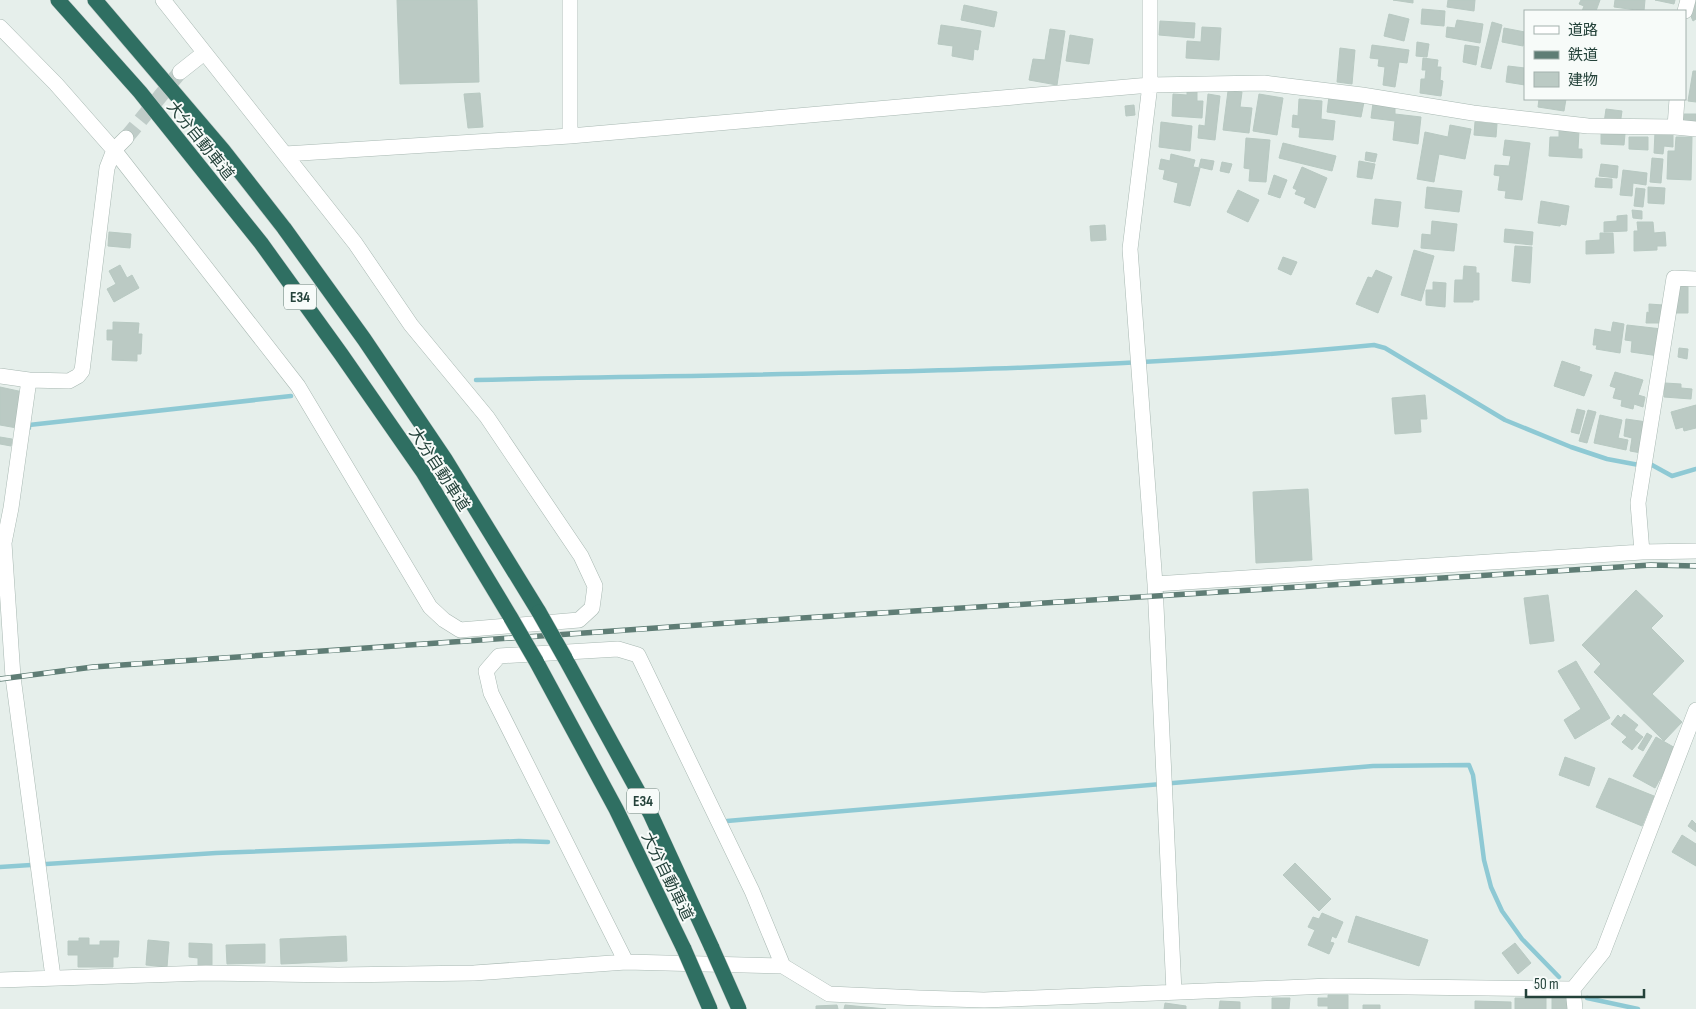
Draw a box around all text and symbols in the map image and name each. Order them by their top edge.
legend [1524,10,1686,100]
text: 道路 [1568,21,1598,40]
text: 鉄道 [1568,46,1598,65]
text: 建物 [1568,71,1598,90]
street label: 大分自動車道 [162,98,237,184]
road number: E34 [284,284,316,310]
street label: 大分自動車道 [405,424,473,515]
road number: E34 [627,788,659,814]
street label: 大分自動車道 [637,829,696,924]
scale bar [1526,966,1644,998]
text: 50 m [1534,975,1559,994]

